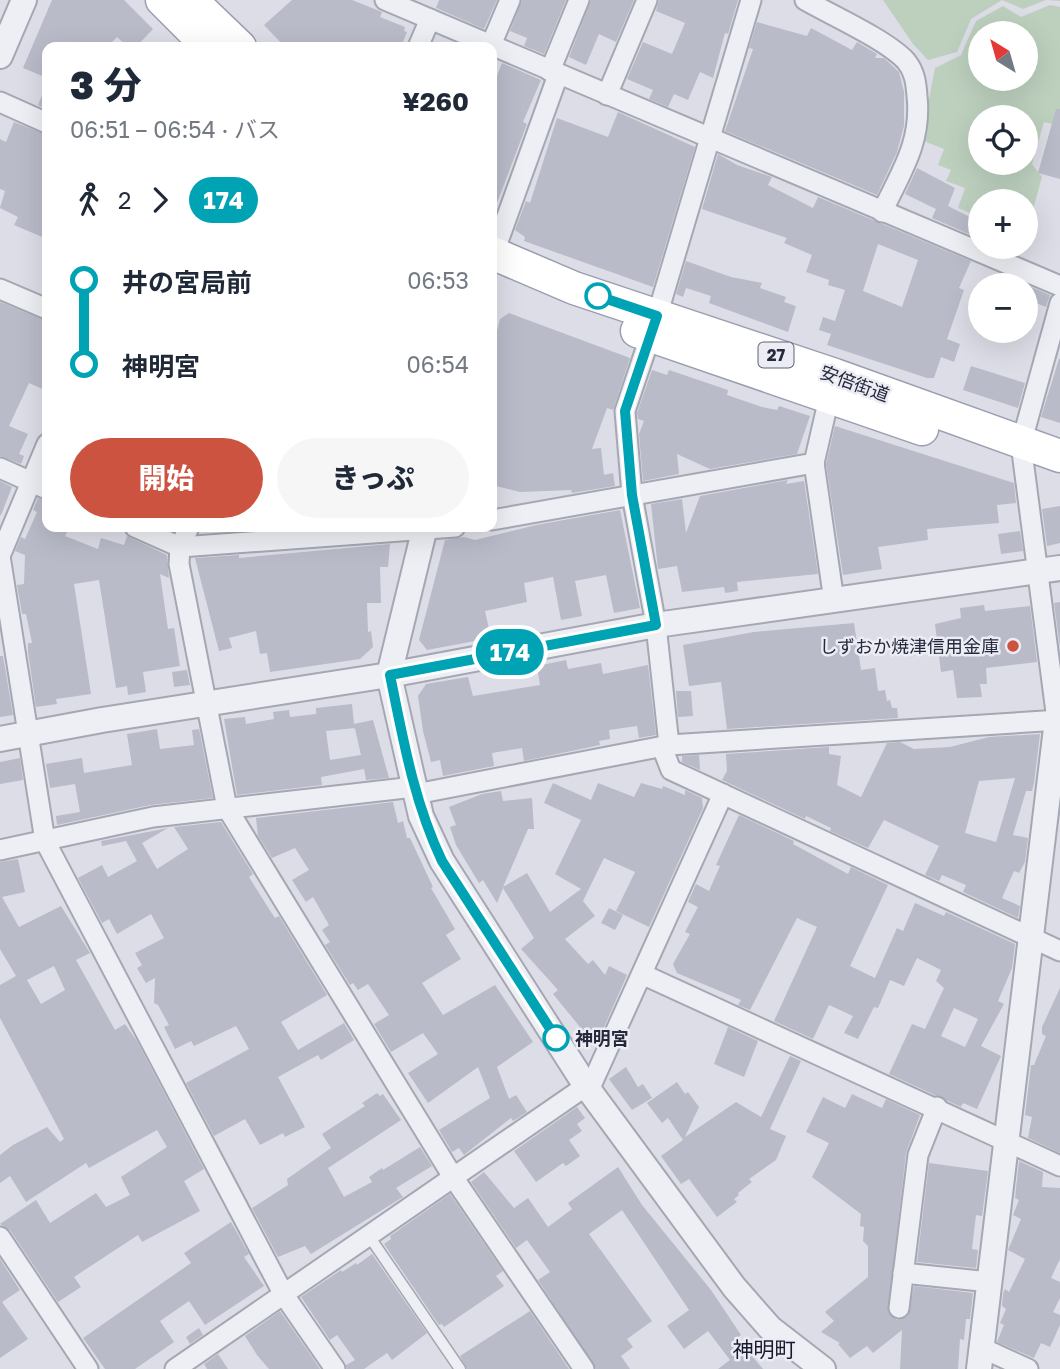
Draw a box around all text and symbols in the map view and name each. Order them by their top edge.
north arrow [968,21,1038,91]
map controls [968,21,1038,343]
text: 3 分 [70,62,141,107]
text: ¥260 [403,86,469,117]
button: locate [968,105,1038,175]
text: 06:51 – 06:54 · バス [70,115,280,143]
icon: walk [70,181,108,219]
icon: forward [141,181,179,219]
text: 174 [203,185,244,214]
text: 2 [118,186,131,214]
button: + [968,189,1038,259]
text: 06:53 [407,266,469,294]
text: 井の宮局前 [122,267,252,298]
button: − [968,273,1038,343]
unlabelled marker [585,283,611,309]
road number: 27 [758,342,794,368]
text: 06:54 [407,350,469,378]
text: 神明宮 [122,351,200,382]
street label: 安倍街道 [817,360,893,406]
button: 開始 [70,438,263,518]
button: きっぷ [277,438,469,518]
line badge: 174 [470,629,550,675]
place label: しずおか焼津信用金庫 [819,635,999,657]
text: 174 [490,637,530,666]
marker: しずおか焼津信用金庫 [1005,638,1021,654]
marker: 神明宮 [543,1025,569,1051]
place label: 神明宮 [575,1027,629,1049]
district label: 神明町 [733,1336,796,1362]

